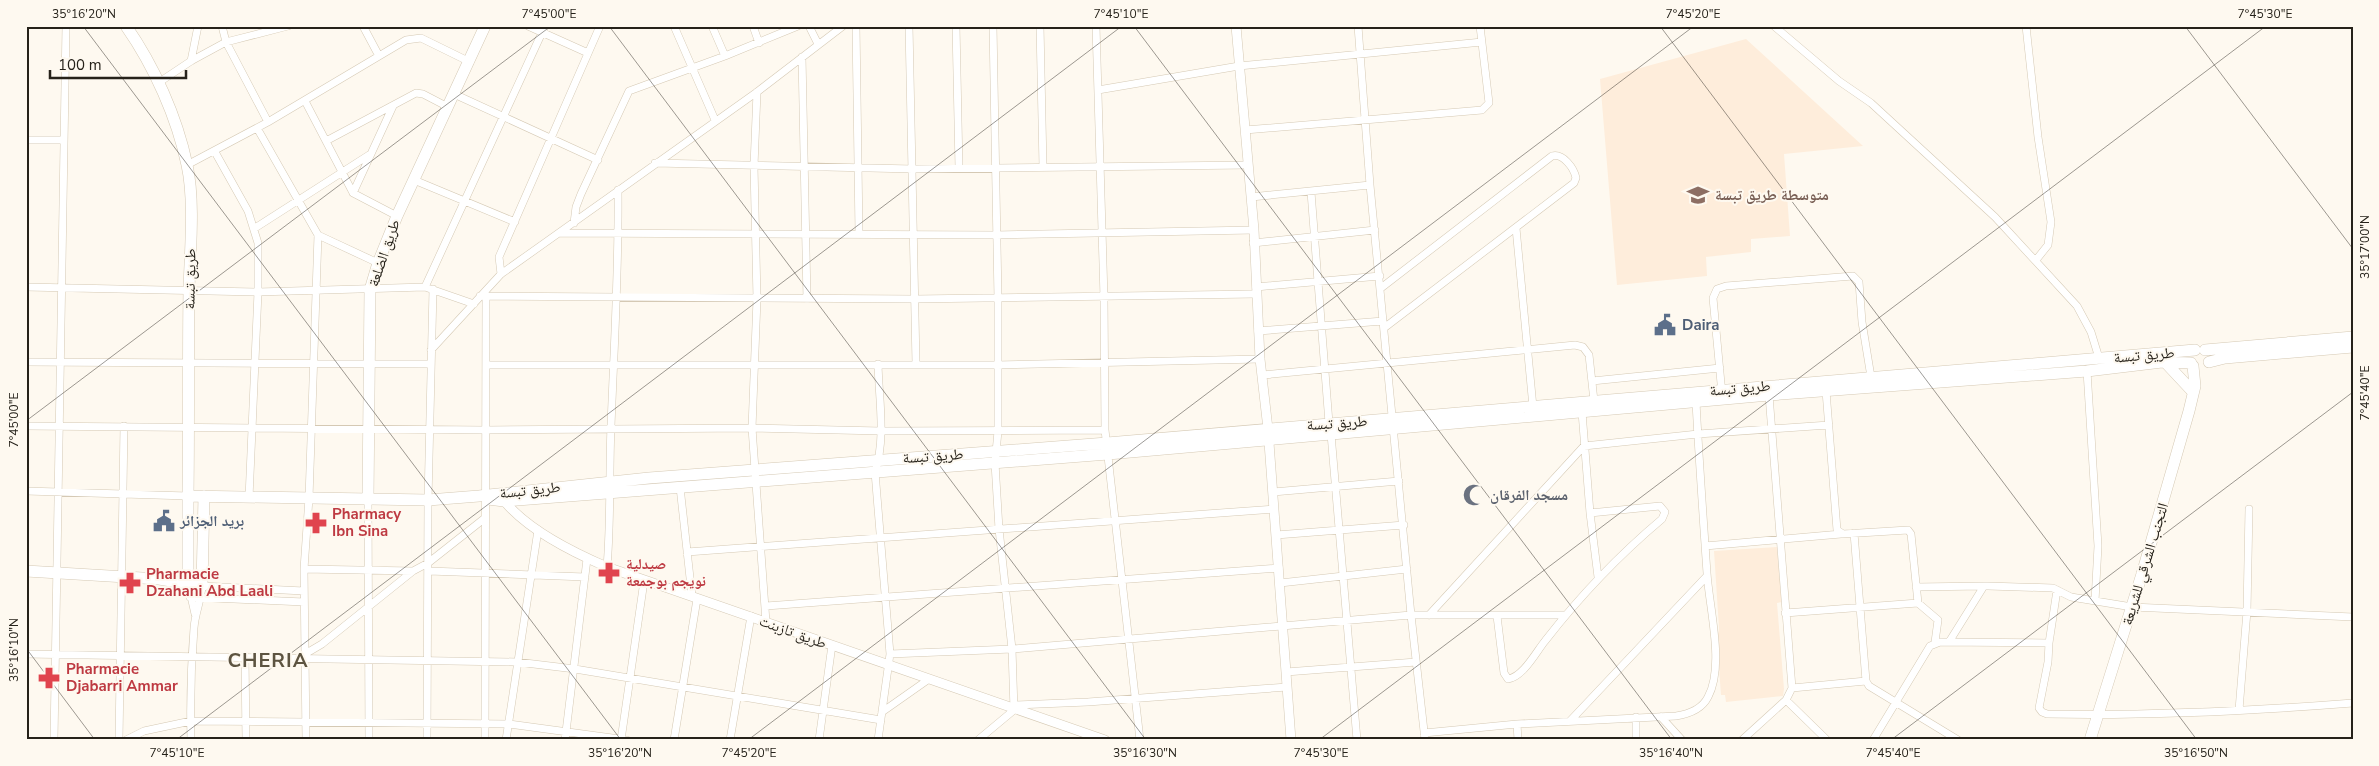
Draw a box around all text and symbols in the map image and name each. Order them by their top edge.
text: 35°16'20"N [52,6,116,22]
text: 7°45'00"E [522,6,576,22]
text: 7°45'10"E [1094,6,1148,22]
text: 7°45'20"E [1666,6,1720,22]
text: 7°45'30"E [2238,6,2292,22]
scale bar [50,48,186,80]
text: 100 m [58,55,102,75]
school or university icon: متوسطة طريق تبسة [1685,182,1711,208]
place label: متوسطة طريق تبسة [1715,185,1829,205]
text: 35°17'00"N [2357,215,2373,279]
street label: طريق الضلعة [363,217,405,289]
street label: طريق تبسة [179,248,201,310]
public building icon: Daira [1652,312,1678,338]
place label: Daira [1682,315,1719,335]
street label: طريق تبسة [2113,342,2175,368]
text: 7°45'40"E [2357,366,2373,420]
street label: طريق تبسة [1709,375,1771,401]
text: 7°45'00"E [6,393,22,447]
street label: طريق تبسة [1306,411,1368,435]
street label: طريق تبسة [902,444,964,468]
street label: طريق تبسة [499,477,561,503]
mosque icon: مسجد الفرقان [1461,482,1487,508]
place label: مسجد الفرقان [1490,485,1568,505]
street label: التجنب الشرقي للشريعة [2117,500,2175,628]
place label: Pharmacy Ibn Sina [332,504,401,541]
public building icon: بريد الجزائر [151,508,177,534]
pharmacy icon: Pharmacy Ibn Sina [303,510,329,536]
place label: بريد الجزائر [179,511,244,531]
place label: صيدلية نويجم بوجمعة [626,554,706,591]
pharmacy icon: صيدلية نويجم بوجمعة [596,560,622,586]
place label: Pharmacie Dzahani Abd Laali [146,564,273,601]
pharmacy icon: Pharmacie Dzahani Abd Laali [117,570,143,596]
street label: طريق تازبنت [757,611,829,653]
text: 35°16'10"N [6,618,22,682]
district label: CHERIA [227,647,309,674]
place label: Pharmacie Djabarri Ammar [66,659,178,696]
pharmacy icon: Pharmacie Djabarri Ammar [36,665,62,691]
text: 7°45'10"E [150,745,204,761]
text: 35°16'20"N [588,745,652,761]
text: 7°45'20"E [722,745,776,761]
text: 35°16'30"N [1113,745,1177,761]
text: 7°45'30"E [1294,745,1348,761]
text: 35°16'40"N [1639,745,1703,761]
text: 7°45'40"E [1866,745,1920,761]
text: 35°16'50"N [2164,745,2228,761]

